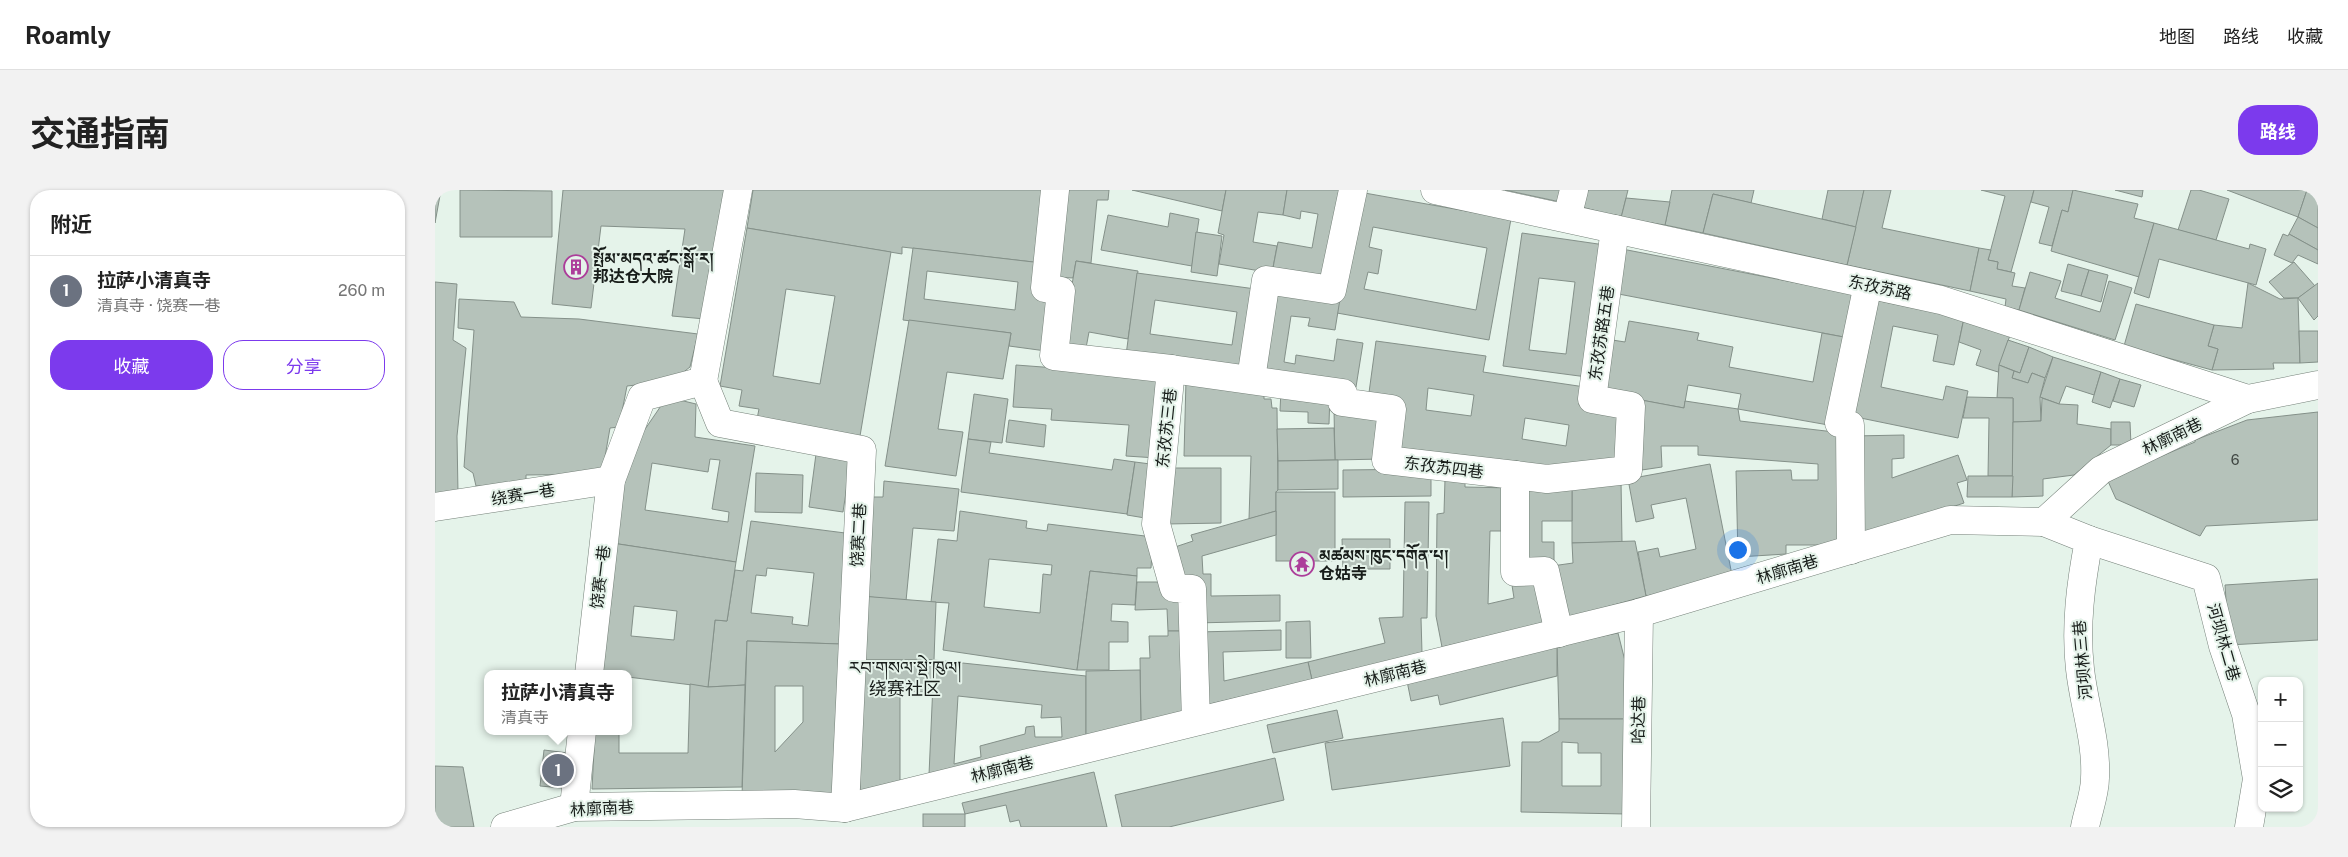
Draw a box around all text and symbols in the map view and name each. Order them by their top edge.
text: Roamly [25,21,111,49]
text: 地图 [2159,26,2195,47]
text: 路线 [2223,26,2259,47]
text: 收藏 [2287,26,2323,47]
button: 路线 [2238,105,2318,155]
text: 交通指南 [30,113,170,154]
text: 附近 [50,212,92,237]
place label: སྤོམ་མདའ་ཚང་སྒོ་ར། 邦达仓大院 [593,246,714,286]
building icon: སྤོམ་མདའ་ཚང་སྒོ་ར། 邦达仓大院 [563,254,589,280]
text: 拉萨小清真寺 [97,269,211,291]
street label: 东孜苏路 [1847,272,1913,303]
text: 1 [63,281,69,300]
text: 260 m [338,281,385,300]
street label: 东孜苏路五巷 [1585,284,1618,382]
text: 清真寺 · 饶赛一巷 [97,296,220,315]
button: 收藏 [50,340,213,390]
button: 分享 [223,340,385,390]
street label: 东孜苏三巷 [1153,387,1180,469]
street label: 林廓南巷 [2139,414,2205,459]
house number: 6 [2231,452,2240,468]
street label: 东孜苏四巷 [1403,453,1485,482]
street label: 绕赛一巷 [490,480,556,509]
street label: 饶赛二巷 [847,503,870,567]
your location [1725,537,1751,563]
place label: མཚམས་ཁུང་དགོན་པ། 仓姑寺 [1319,543,1449,583]
street label: 饶赛一巷 [587,544,614,610]
temple icon: མཚམས་ཁུང་དགོན་པ། 仓姑寺 [1289,551,1315,577]
street label: 林廓南巷 [1754,551,1821,588]
street label: 河坝林二巷 [2203,601,2244,683]
street label: 河坝林三巷 [2070,619,2095,701]
district label: རབ་གསལ་སྡེ་ཁུལ། 绕赛社区 [849,654,961,699]
street label: 林廓南巷 [1362,657,1428,690]
popup [484,670,632,735]
map controls [2258,677,2303,812]
button: + [2258,677,2303,722]
text: 拉萨小清真寺 [501,681,615,703]
street label: 哈达巷 [1629,696,1648,744]
text: 清真寺 [501,708,549,727]
button: − [2258,722,2303,767]
pin: 1 [542,751,574,789]
street label: 林廓南巷 [969,753,1035,786]
button: layers [2258,767,2303,812]
street label: 林廓南巷 [570,797,634,820]

